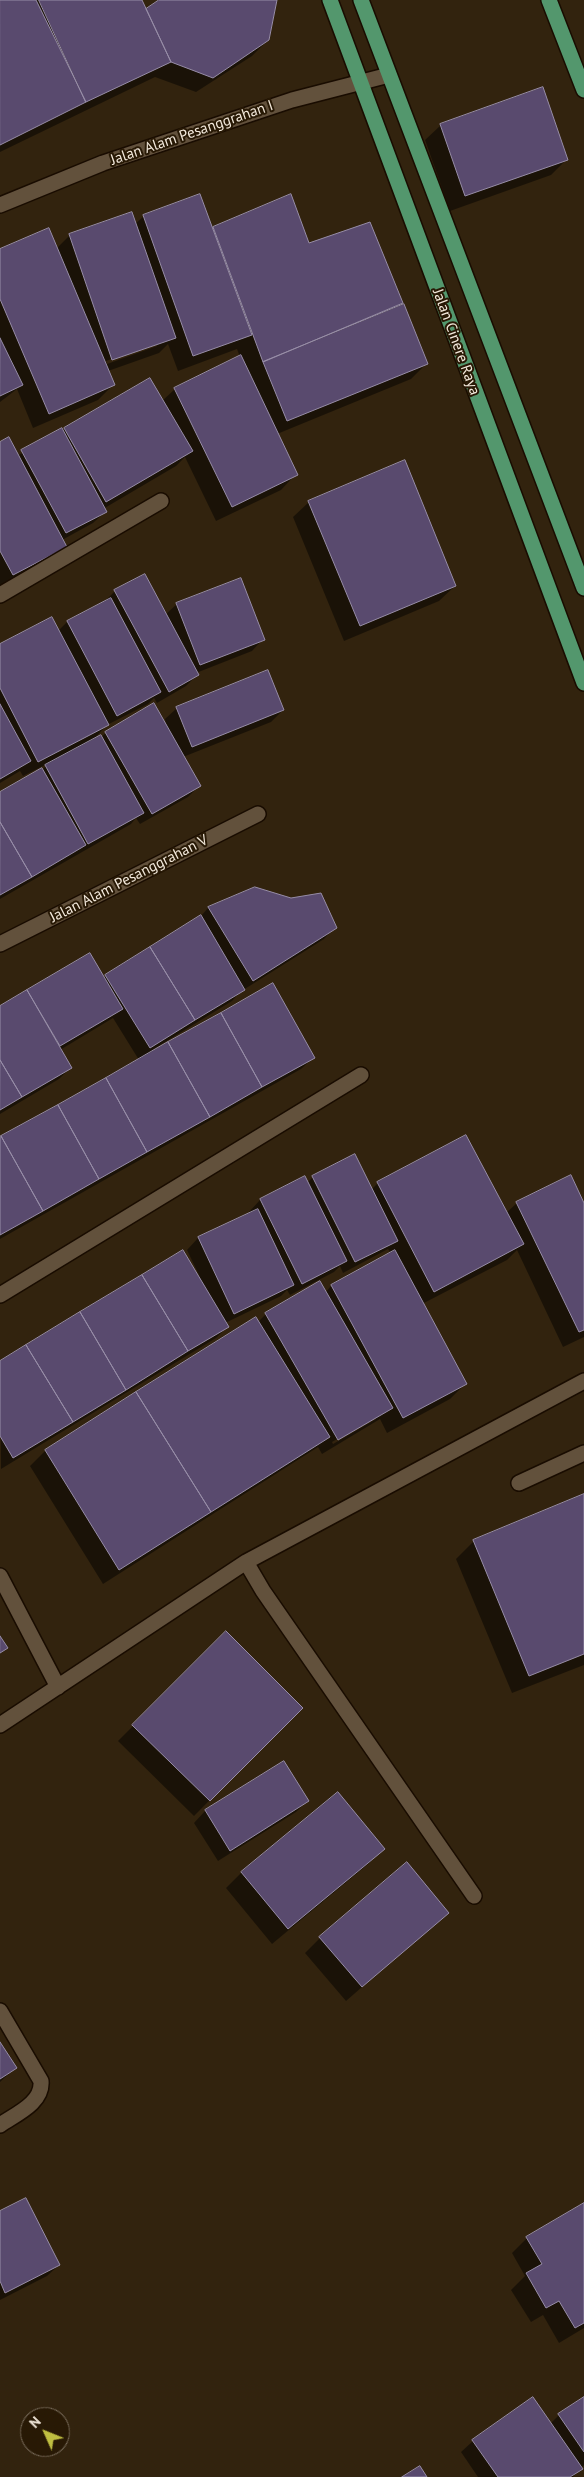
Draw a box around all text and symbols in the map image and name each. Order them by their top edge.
street label: Jalan Alam Pesanggrahan I [108,97,276,169]
street label: Jalan Cinere Raya [428,286,484,398]
street label: Jalan Alam Pesanggrahan V [47,831,211,927]
north arrow [20,2407,70,2457]
text: N [25,2413,45,2432]

